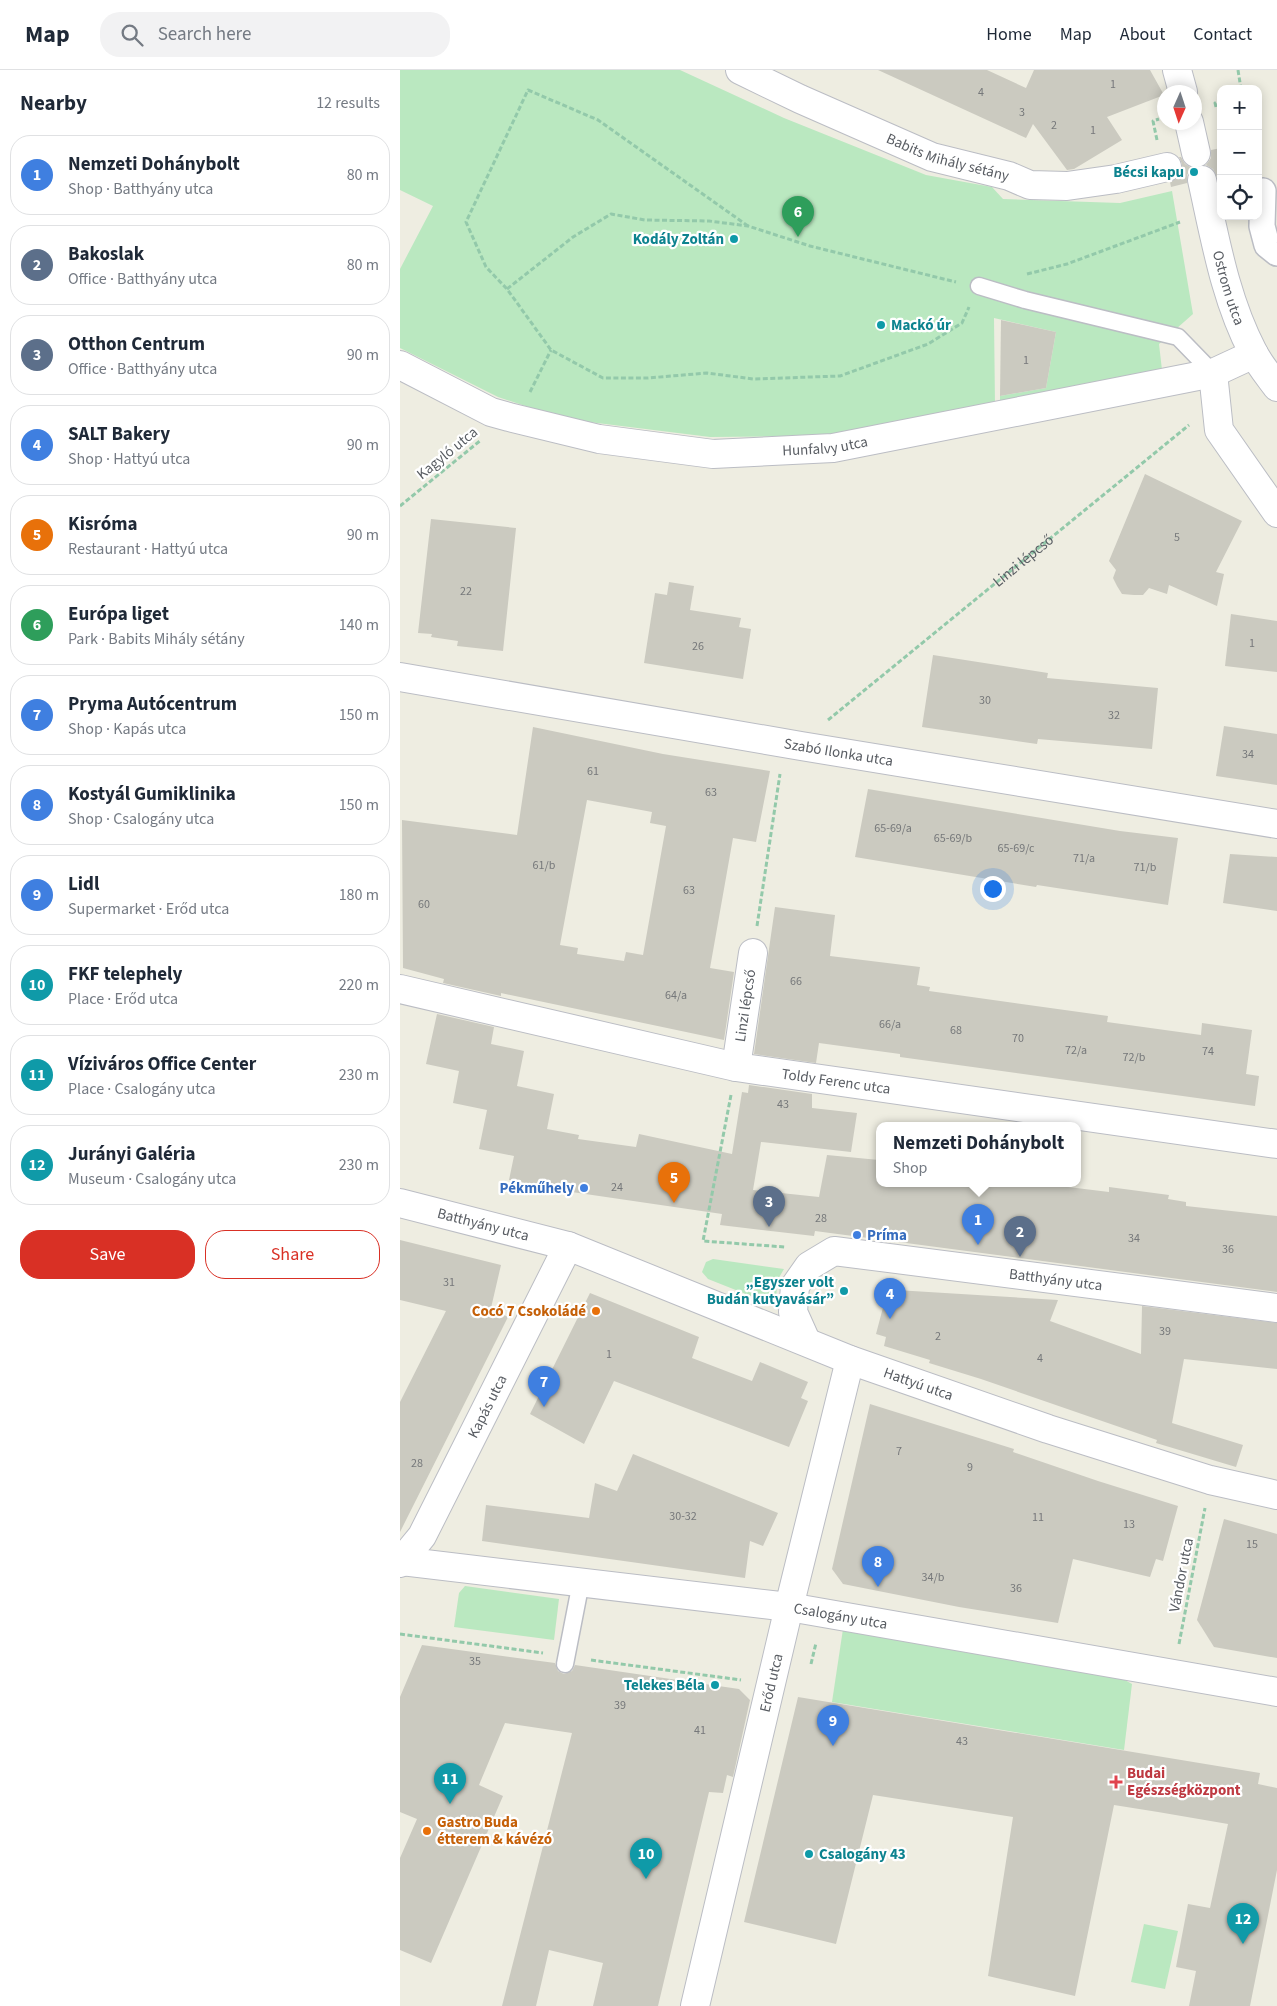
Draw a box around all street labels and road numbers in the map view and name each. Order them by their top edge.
street label: Babits Mihály sétány [883,128,1011,187]
street label: Ostrom utca [1207,248,1249,328]
street label: Kagyló utca [412,422,482,485]
street label: Hunfalvy utca [782,431,870,462]
street label: Linzi lépcső [988,530,1058,592]
street label: Szabó Ilonka utca [782,733,895,772]
street label: Linzi lépcső [730,968,761,1044]
street label: Toldy Ferenc utca [780,1064,892,1100]
street label: Batthyány utca [435,1203,531,1247]
street label: Batthyány utca [1008,1264,1104,1296]
street label: Hattyú utca [881,1362,956,1406]
street label: Kapás utca [463,1371,513,1442]
street label: Vándor utca [1164,1536,1199,1614]
street label: Csalogány utca [792,1598,889,1635]
street label: Erőd utca [755,1651,789,1714]

